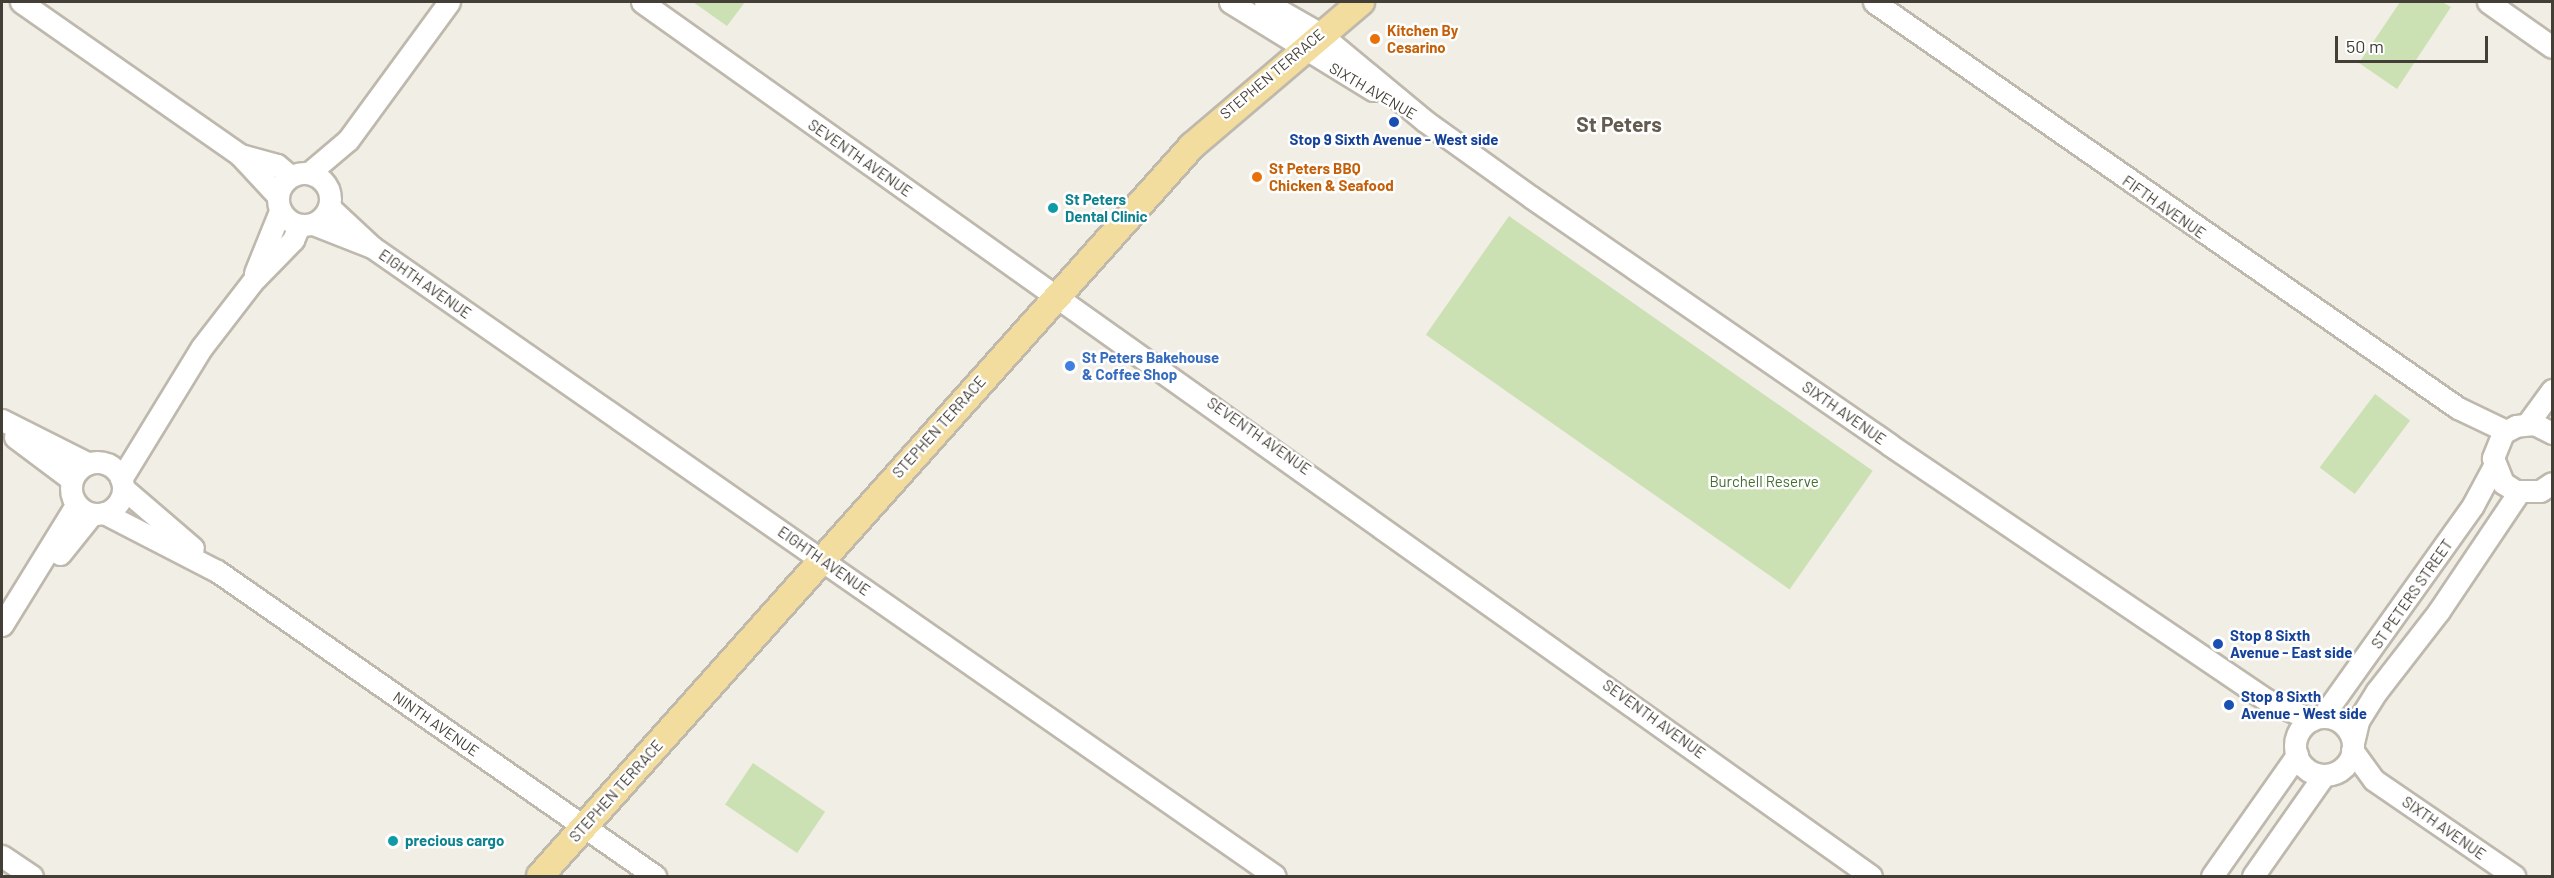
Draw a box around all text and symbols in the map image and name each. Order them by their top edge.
place label: Kitchen By Cesarino [1387,21,1458,56]
scale bar [2338,24,2491,62]
street label: STEPHEN TERRACE [1216,25,1328,123]
marker: Kitchen By Cesarino [1368,32,1382,46]
text: 50 m [2346,35,2384,57]
street label: SIXTH AVENUE [1326,59,1420,123]
district label: St Peters [1576,111,1662,137]
marker: Stop 9 Sixth Avenue - West side [1387,115,1401,129]
street label: SEVENTH AVENUE [805,116,915,200]
place label: Stop 9 Sixth Avenue - West side [1289,131,1499,149]
place label: St Peters BBQ Chicken & Seafood [1269,159,1394,194]
marker: St Peters BBQ Chicken & Seafood [1250,170,1264,184]
street label: FIFTH AVENUE [2119,172,2209,242]
place label: St Peters Dental Clinic [1065,190,1148,225]
marker: St Peters Dental Clinic [1046,201,1060,215]
street label: EIGHTH AVENUE [375,246,475,322]
place label: St Peters Bakehouse & Coffee Shop [1082,348,1219,383]
marker: St Peters Bakehouse & Coffee Shop [1063,359,1077,373]
street label: STEPHEN TERRACE [889,372,989,482]
street label: SIXTH AVENUE [1799,378,1889,448]
street label: SEVENTH AVENUE [1204,394,1314,478]
park label: Burchell Reserve [1709,473,1819,491]
street label: EIGHTH AVENUE [774,523,874,599]
street label: ST PETERS STREET [2368,536,2456,652]
place label: Stop 8 Sixth Avenue - East side [2230,626,2352,661]
marker: Stop 8 Sixth Avenue - East side [2211,637,2225,651]
street label: SEVENTH AVENUE [1599,676,1709,762]
place label: Stop 8 Sixth Avenue - West side [2241,687,2367,722]
street label: NINTH AVENUE [390,688,482,760]
marker: Stop 8 Sixth Avenue - West side [2222,698,2236,712]
street label: STEPHEN TERRACE [566,736,666,846]
street label: SIXTH AVENUE [2399,793,2489,863]
place label: precious cargo [405,832,504,850]
marker: precious cargo [386,834,400,848]

